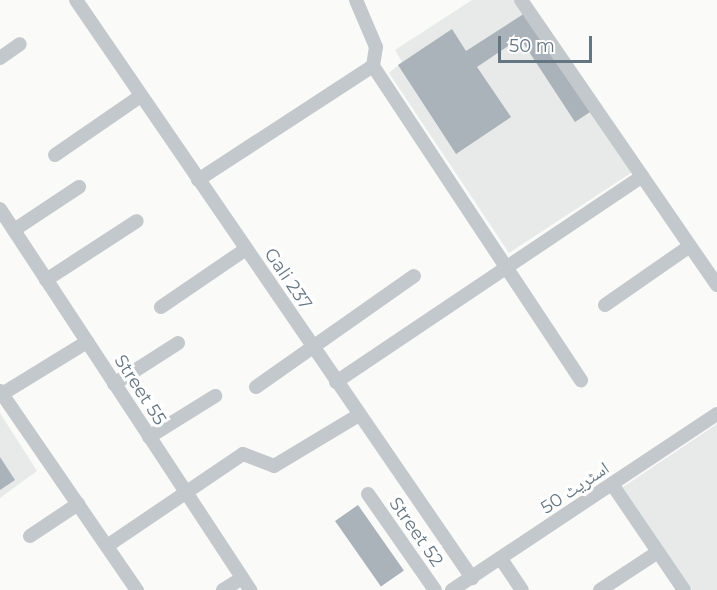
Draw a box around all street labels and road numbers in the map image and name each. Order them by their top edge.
street label: Gali 237 [260,244,316,314]
street label: Street 55 [109,351,171,429]
street label: اسٹریٹ 50 [537,457,613,519]
street label: Street 52 [384,493,448,571]

